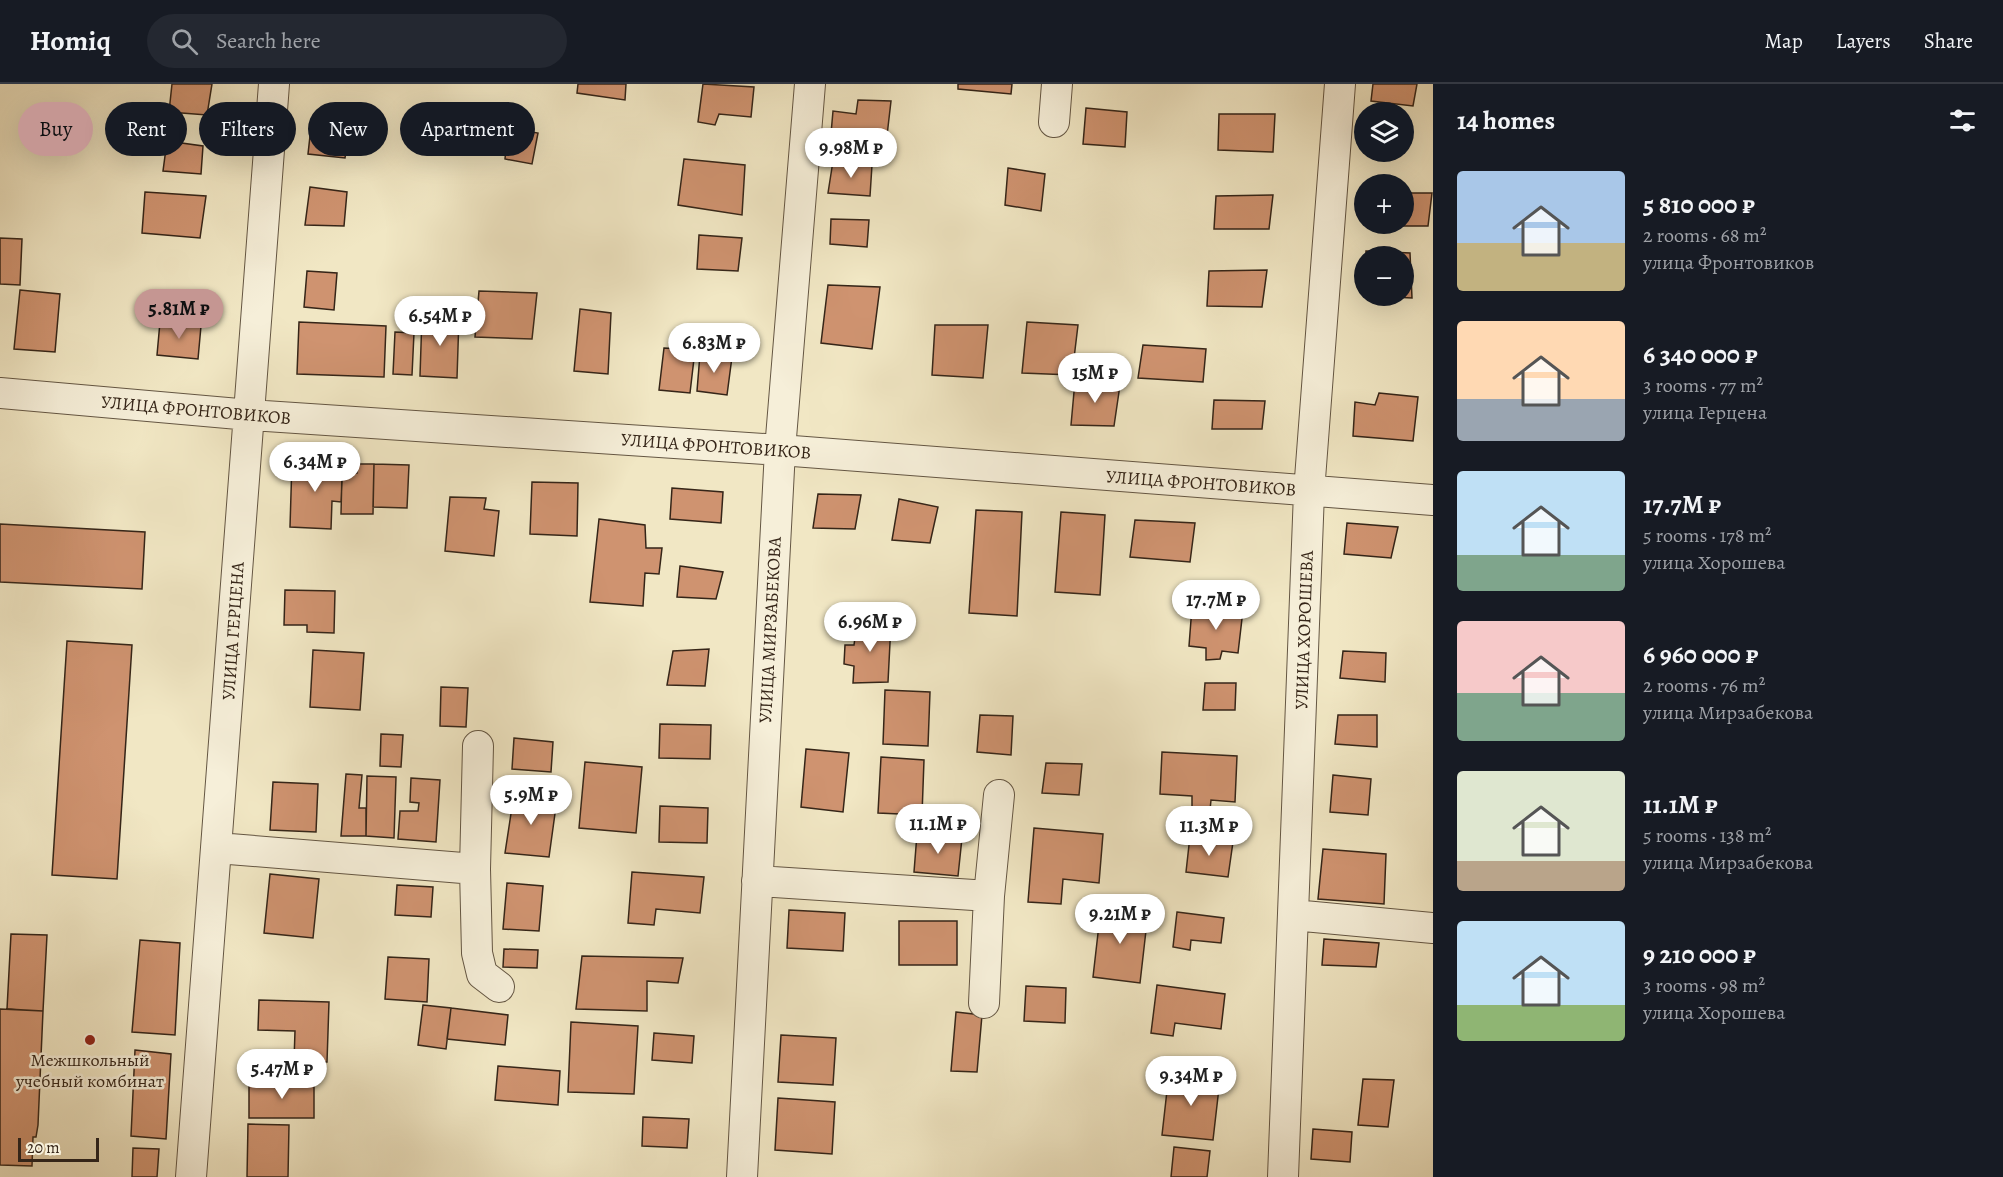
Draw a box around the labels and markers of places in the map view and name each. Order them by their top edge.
pin: 9.98M ₽ [796,128,906,179]
pin: 5.81M ₽ [124,289,234,340]
pin: 6.54M ₽ [385,296,495,347]
pin: 6.83M ₽ [659,323,769,374]
pin: 15M ₽ [1053,353,1137,404]
pin: 6.34M ₽ [260,442,370,493]
pin: 17.7M ₽ [1161,580,1271,631]
pin: 6.96M ₽ [815,602,925,653]
pin: 5.9M ₽ [482,775,580,826]
pin: 11.1M ₽ [883,804,993,855]
pin: 11.3M ₽ [1154,806,1264,857]
pin: 9.21M ₽ [1065,894,1175,945]
marker: Межшкольный учебный комбинат [83,1033,97,1047]
place label: Межшкольный учебный комбинат [15,1048,164,1093]
pin: 5.47M ₽ [227,1049,337,1100]
pin: 9.34M ₽ [1136,1056,1246,1107]

